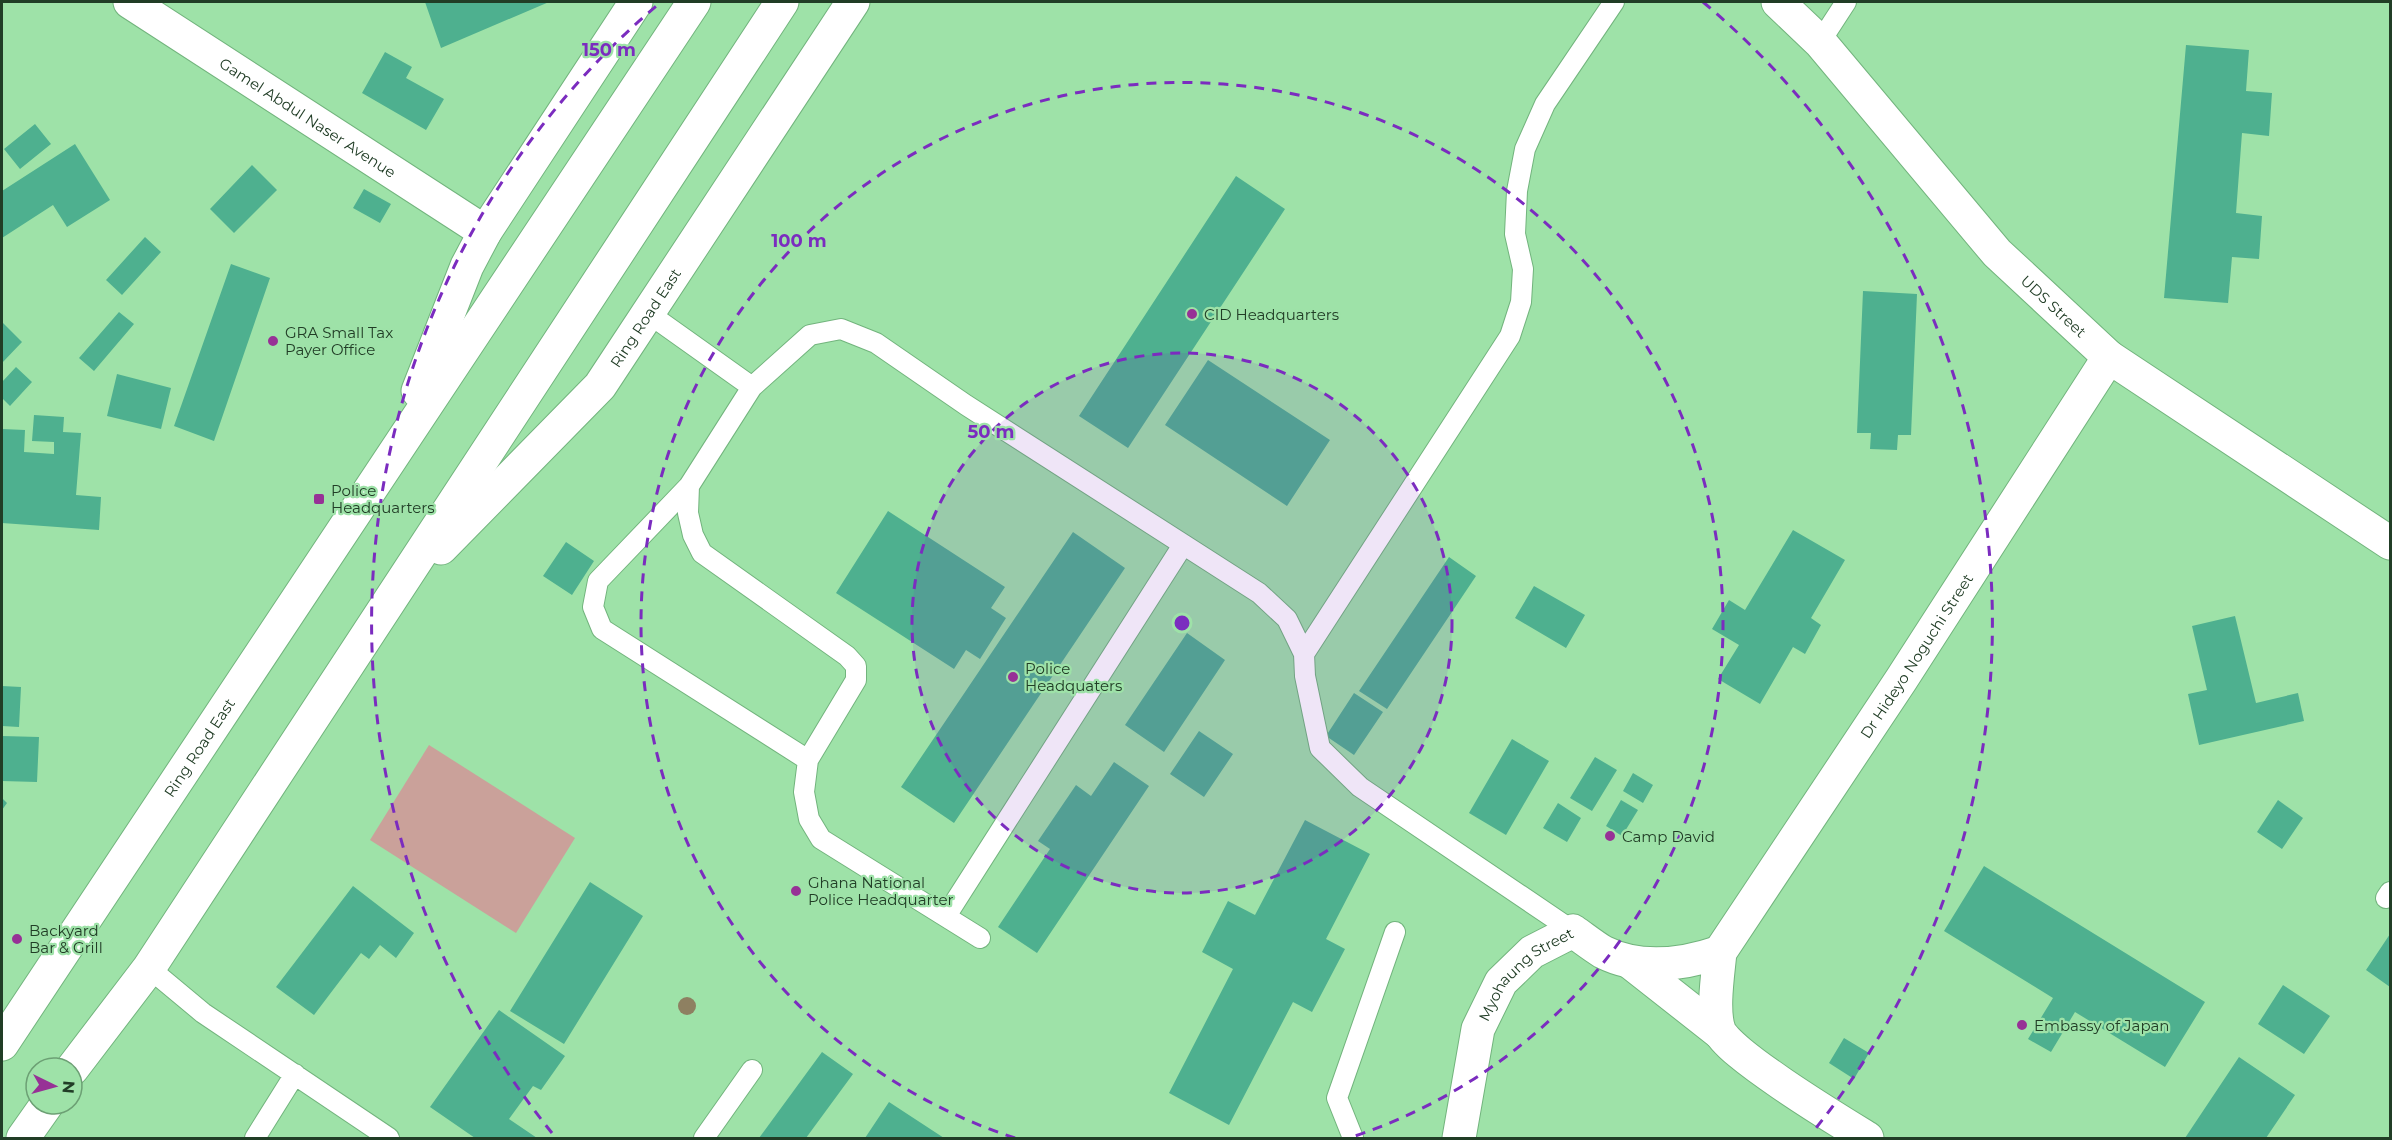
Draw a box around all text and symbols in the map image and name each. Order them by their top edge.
text: 150 m [582,39,636,61]
street label: Gamel Abdul Naser Avenue [216,53,400,181]
text: 100 m [771,230,827,252]
street label: Ring Road East [606,264,685,371]
street label: UDS Street [2017,271,2091,341]
place label: CID Headquarters [1204,305,1339,324]
marker: CID Headquarters [1185,307,1199,321]
place label: GRA Small Tax Payer Office [285,323,393,359]
marker: GRA Small Tax Payer Office [266,334,280,348]
text: 50 m [968,421,1014,443]
place label: Police Headquarters [331,481,435,517]
marker: Police Headquarters [312,492,326,506]
street label: Dr Hideyo Noguchi Street [1855,570,1977,742]
centre of rings [1172,613,1192,633]
place label: Police Headquaters [1025,659,1122,695]
marker: Police Headquaters [1006,670,1020,684]
street label: Ring Road East [159,694,239,800]
place label: Camp David [1622,827,1715,846]
marker: Camp David [1603,829,1617,843]
place label: Ghana National Police Headquarter [808,873,954,909]
marker: Ghana National Police Headquarter [789,884,803,898]
place label: Backyard Bar & Grill [29,921,103,957]
street label: Myohaung Street [1474,923,1576,1024]
marker: Backyard Bar & Grill [10,932,24,946]
place label: Embassy of Japan [2034,1016,2170,1035]
marker: Embassy of Japan [2015,1018,2029,1032]
north arrow [24,1056,84,1116]
text: N [58,1080,78,1095]

